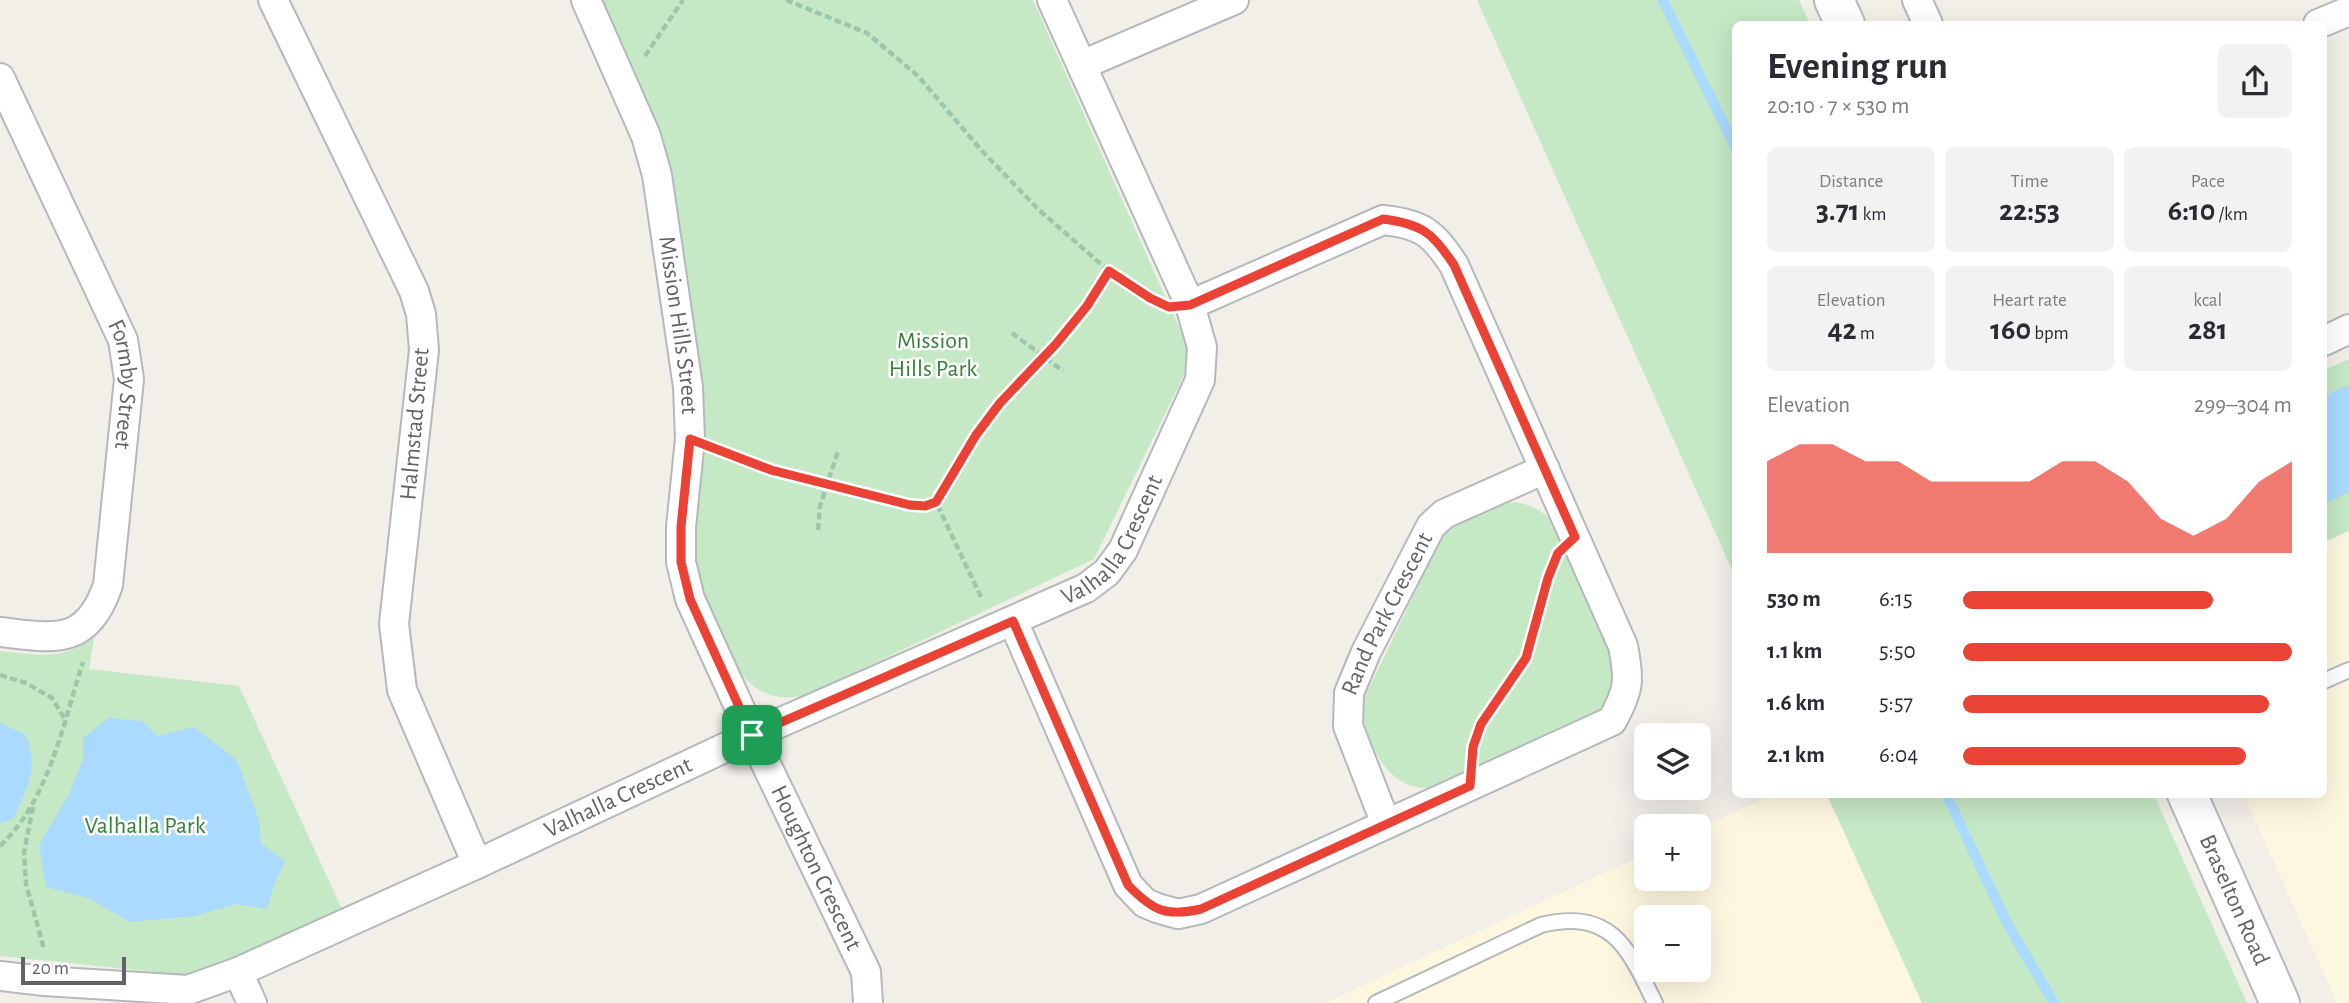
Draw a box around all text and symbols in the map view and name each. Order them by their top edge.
button: share [2218,44,2292,118]
text: Evening run [1767,48,1948,86]
text: 20:10 · 7 × 530 m [1767,95,1909,118]
text: Distance [1819,172,1883,191]
text: Time [2011,172,2048,191]
text: Pace [2191,172,2225,191]
text: 3.71 [1816,196,1859,226]
text: 22:53 [1999,196,2060,226]
text: 6:10 [2168,196,2215,226]
text: km [1859,205,1886,224]
text: /km [2215,205,2248,224]
street label: Mission Hills Street [654,235,701,415]
text: Elevation [1817,291,1886,310]
text: Heart rate [1992,291,2067,310]
text: kcal [2193,291,2222,310]
text: 42 [1827,315,1857,345]
text: 160 [1990,315,2031,345]
text: 281 [2188,315,2228,345]
street label: Formby Street [103,316,141,451]
text: m [1857,324,1875,343]
text: bpm [2031,324,2069,343]
park label: Mission Hills Park [889,329,977,381]
street label: Halmstad Street [396,347,434,501]
text: Elevation [1767,394,1850,417]
text: 299–304 m [2194,394,2292,417]
street label: Valhalla Crescent [1058,471,1167,609]
street label: Rand Park Crescent [1337,528,1438,699]
text: 530 m [1767,588,1821,611]
text: 6:15 [1879,588,1913,611]
text: 1.1 km [1767,640,1822,663]
text: 5:50 [1879,640,1916,663]
text: 1.6 km [1767,692,1825,715]
text: 5:57 [1879,692,1913,715]
pin [722,705,782,765]
icon: arrive [733,716,771,754]
map controls [1634,723,1711,982]
button: layers [1634,723,1711,800]
text: 2.1 km [1767,744,1825,767]
text: 6:04 [1879,744,1918,767]
street label: Valhalla Crescent [541,753,696,843]
street label: Houghton Crescent [766,782,866,954]
park label: Valhalla Park [84,814,206,838]
button: + [1634,814,1711,891]
street label: Braselton Road [2195,831,2274,969]
button: − [1634,905,1711,982]
scale bar [21,954,126,986]
text: 20 m [32,959,69,978]

